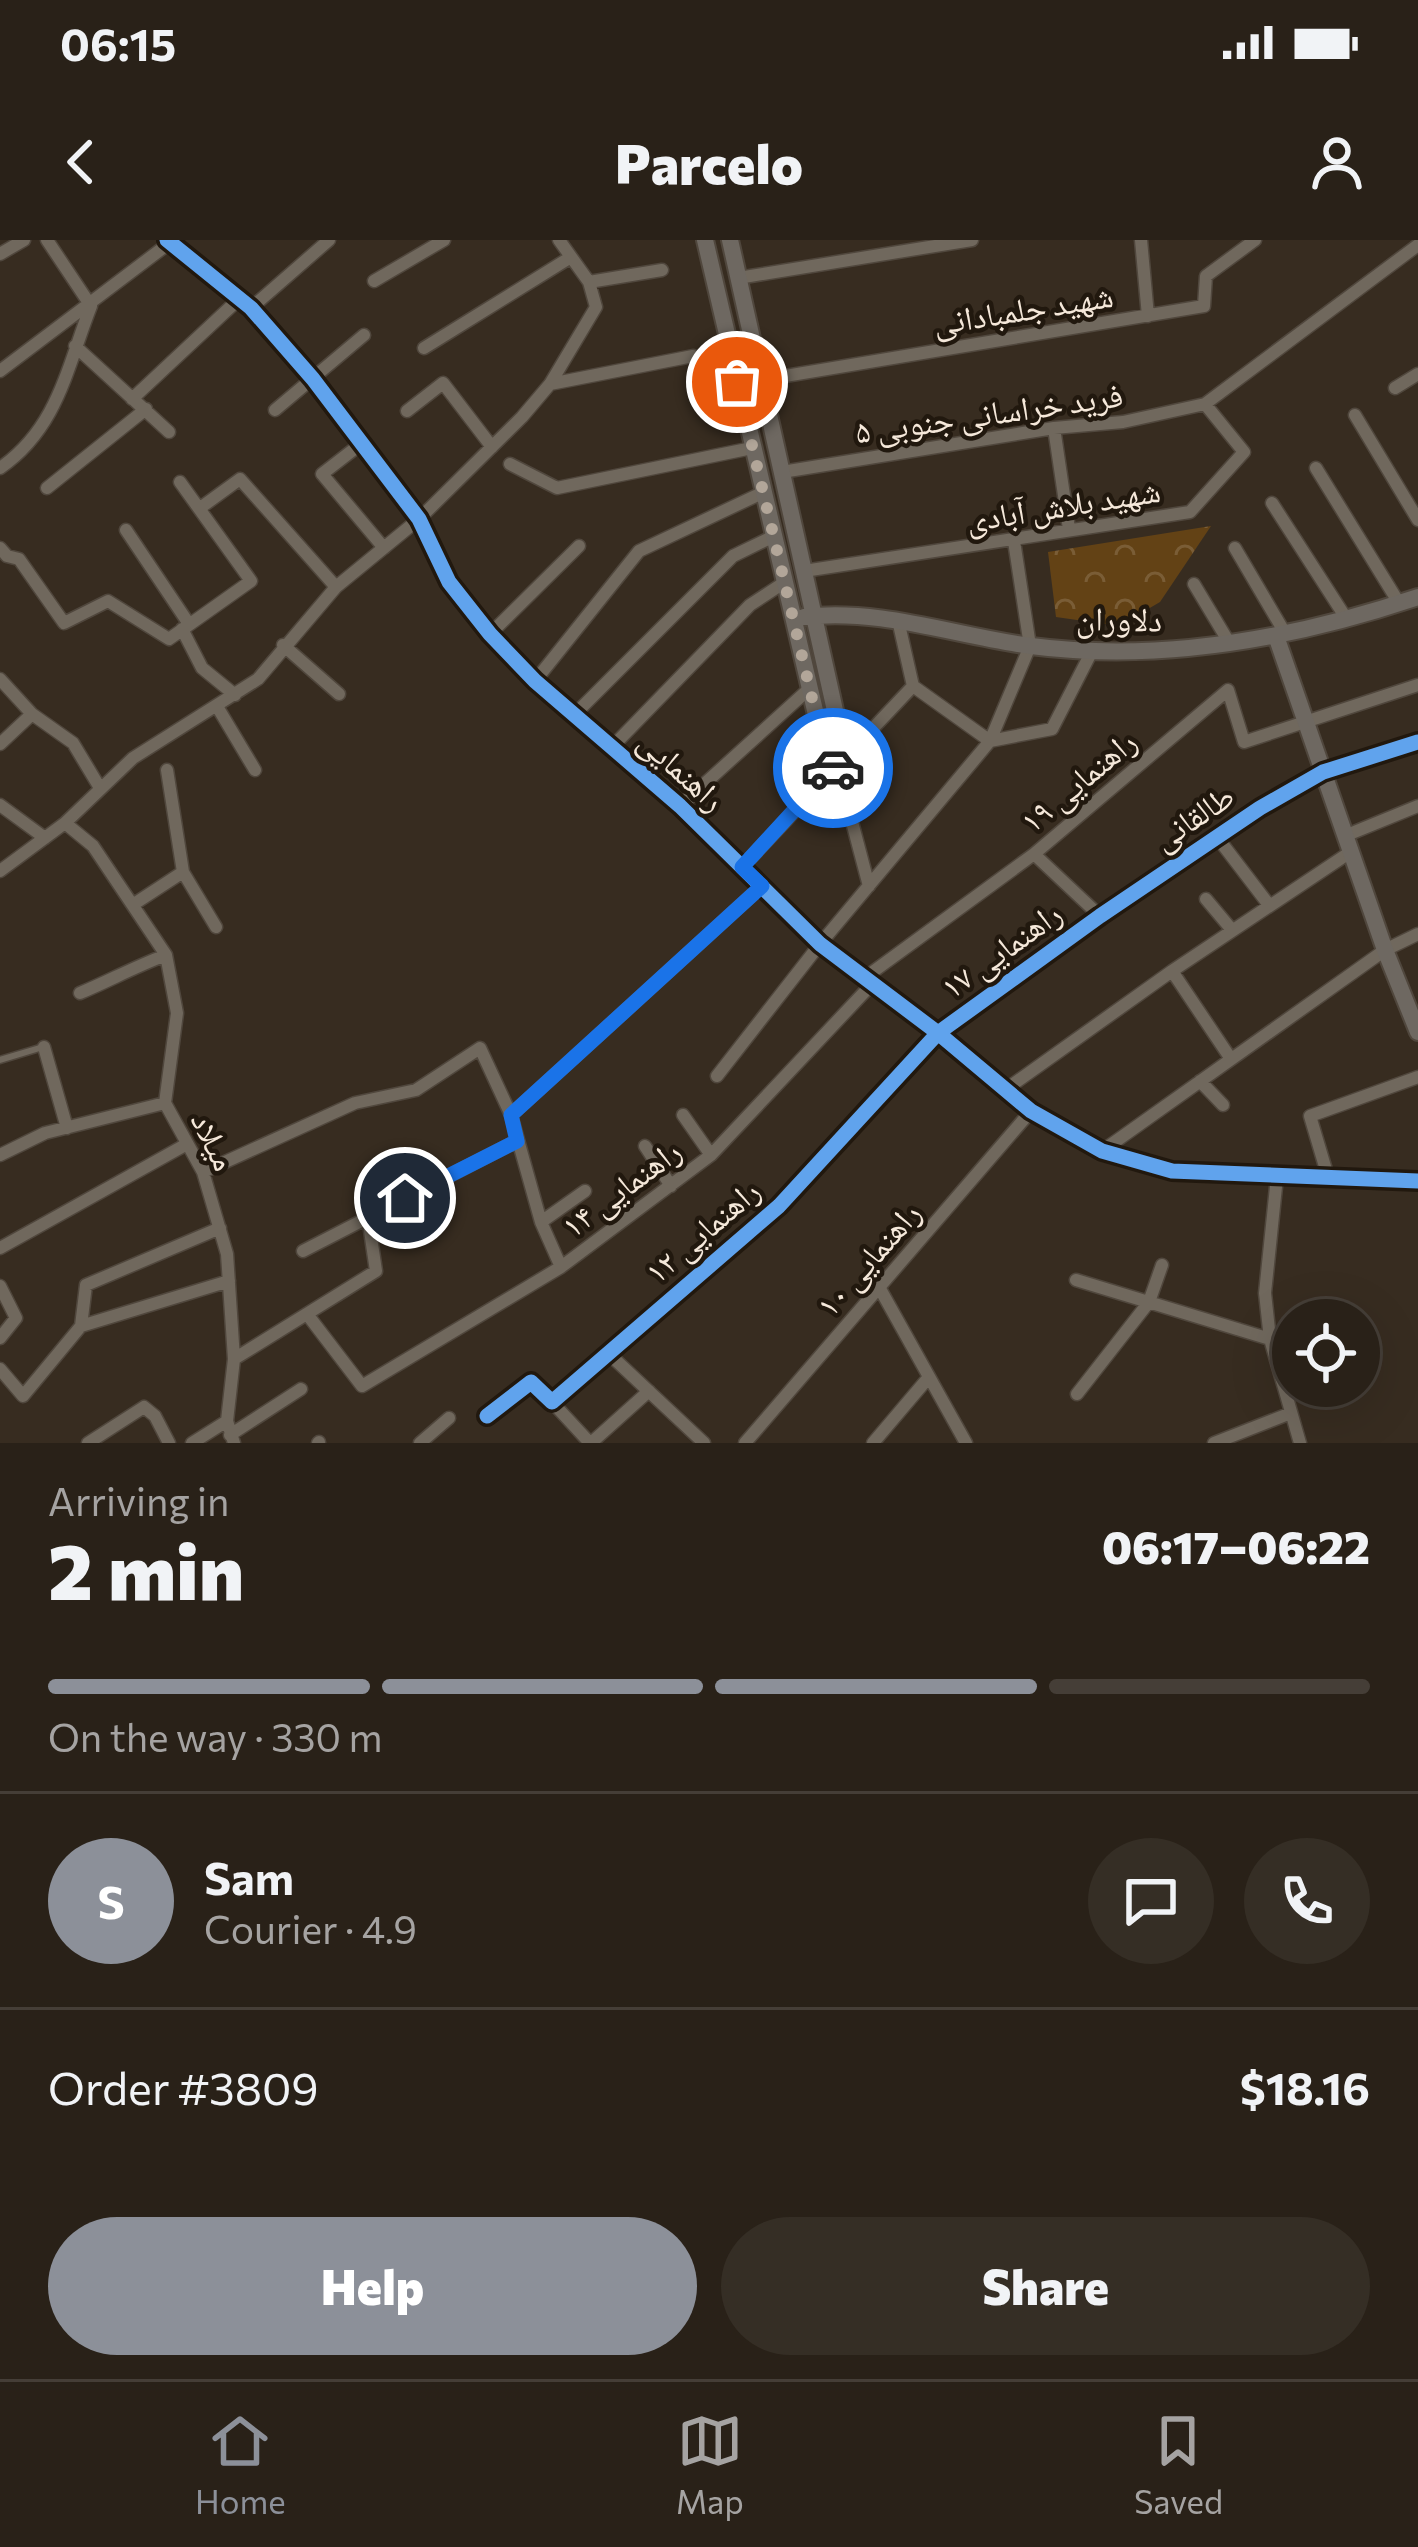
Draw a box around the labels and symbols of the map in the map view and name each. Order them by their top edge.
street label: شهید جلمبادانی [930,273,1116,344]
pin [686,331,788,433]
street label: فرید خراسانی جنوبی ۵ [852,372,1125,453]
street label: شهید بلاش آبادی [963,468,1163,541]
street label: دلاوران [1076,596,1162,641]
courier [773,708,893,828]
street label: راهنمایی [630,719,735,820]
street label: راهنمایی ۱۹ [1011,719,1145,842]
street label: طالقانی [1143,774,1242,860]
street label: راهنمایی ۱۷ [932,891,1070,1008]
street label: میلاد [184,1104,247,1177]
street label: راهنمایی ۱۴ [552,1129,689,1247]
pin [354,1147,456,1249]
street label: راهنمایی ۱۲ [635,1169,768,1292]
street label: راهنمایی ۱۰ [806,1192,929,1325]

